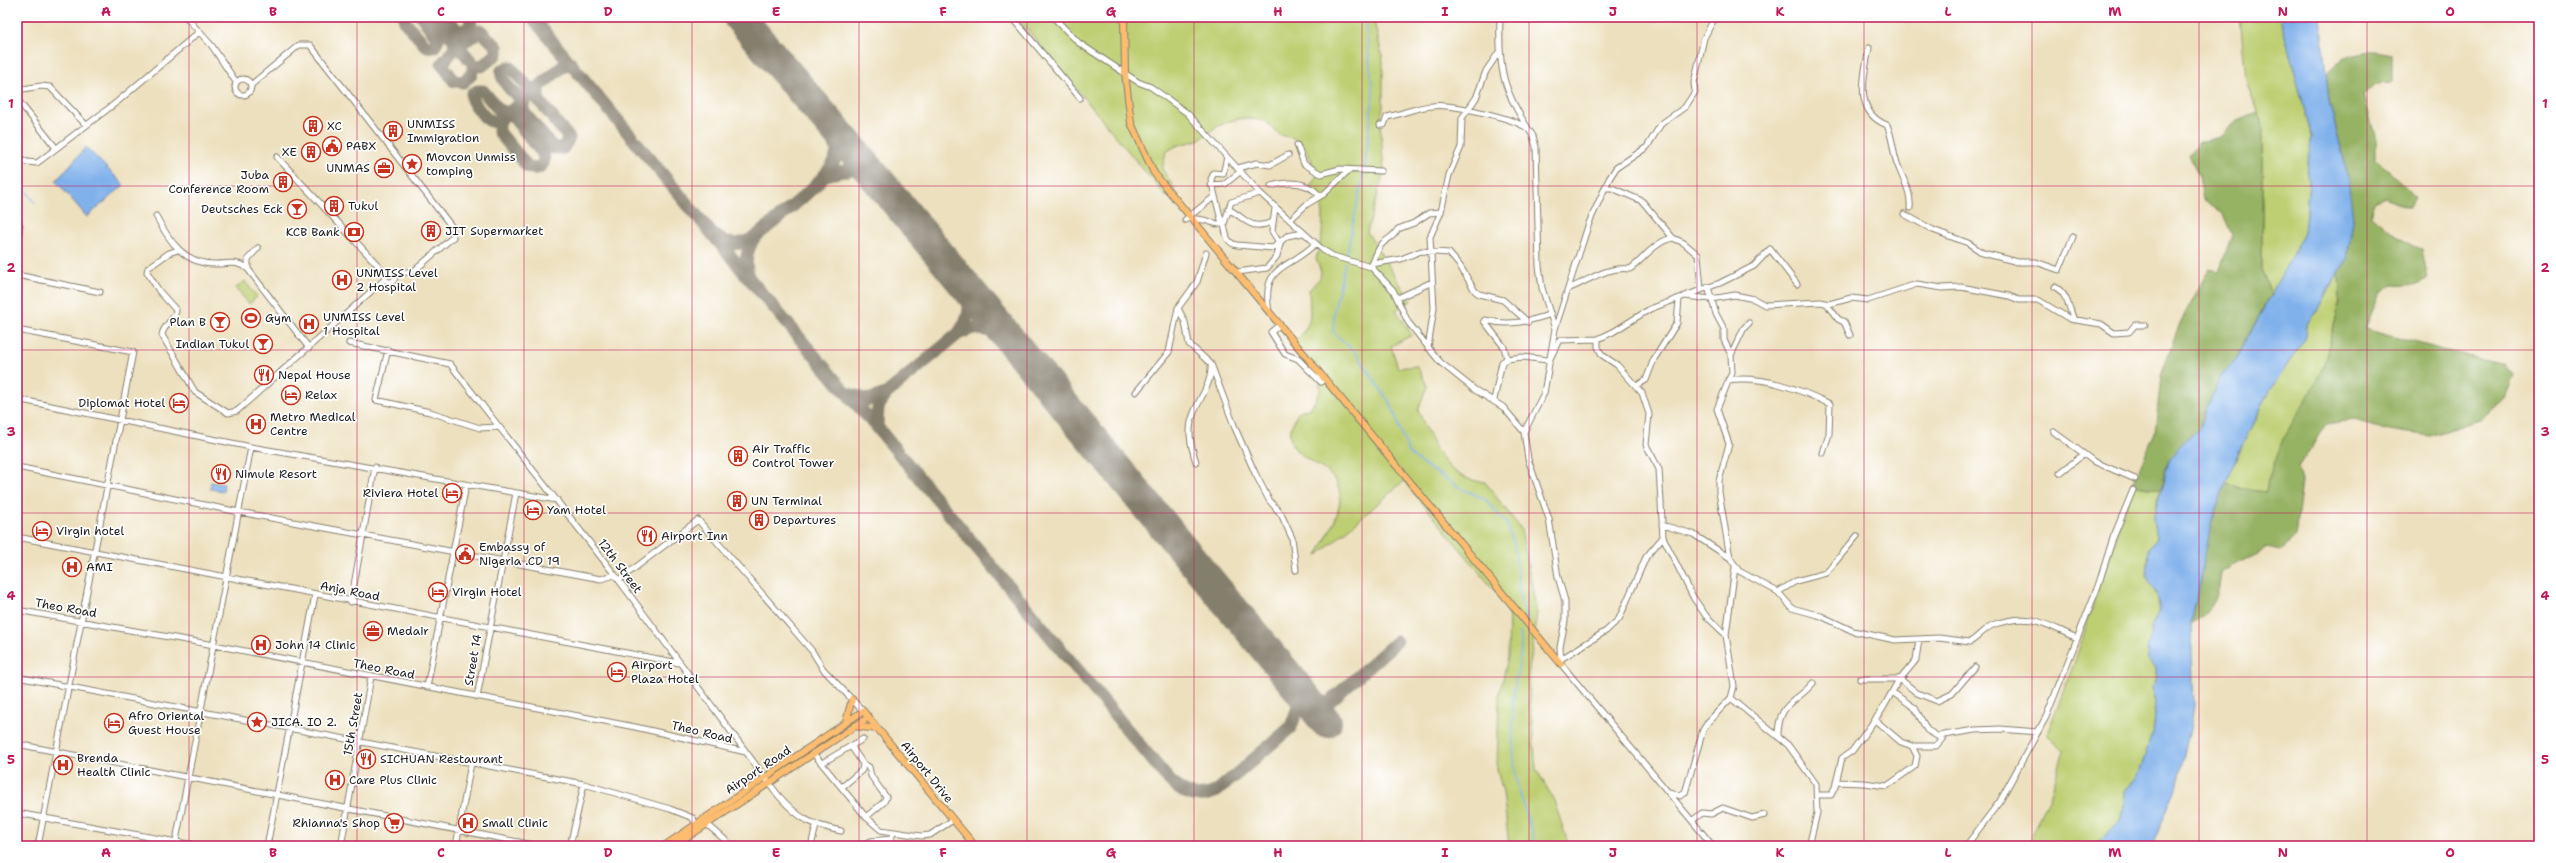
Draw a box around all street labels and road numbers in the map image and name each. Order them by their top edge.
street label: 12th Street [594,535,646,597]
street label: Anja Road [319,577,382,605]
street label: Theo Road [34,595,98,621]
street label: Street 14 [461,633,485,687]
street label: Theo Road [352,655,417,683]
street label: 15th Street [340,691,366,757]
street label: Theo Road [670,717,735,747]
street label: Airport Drive [897,738,957,806]
street label: Airport Road [722,742,794,798]

